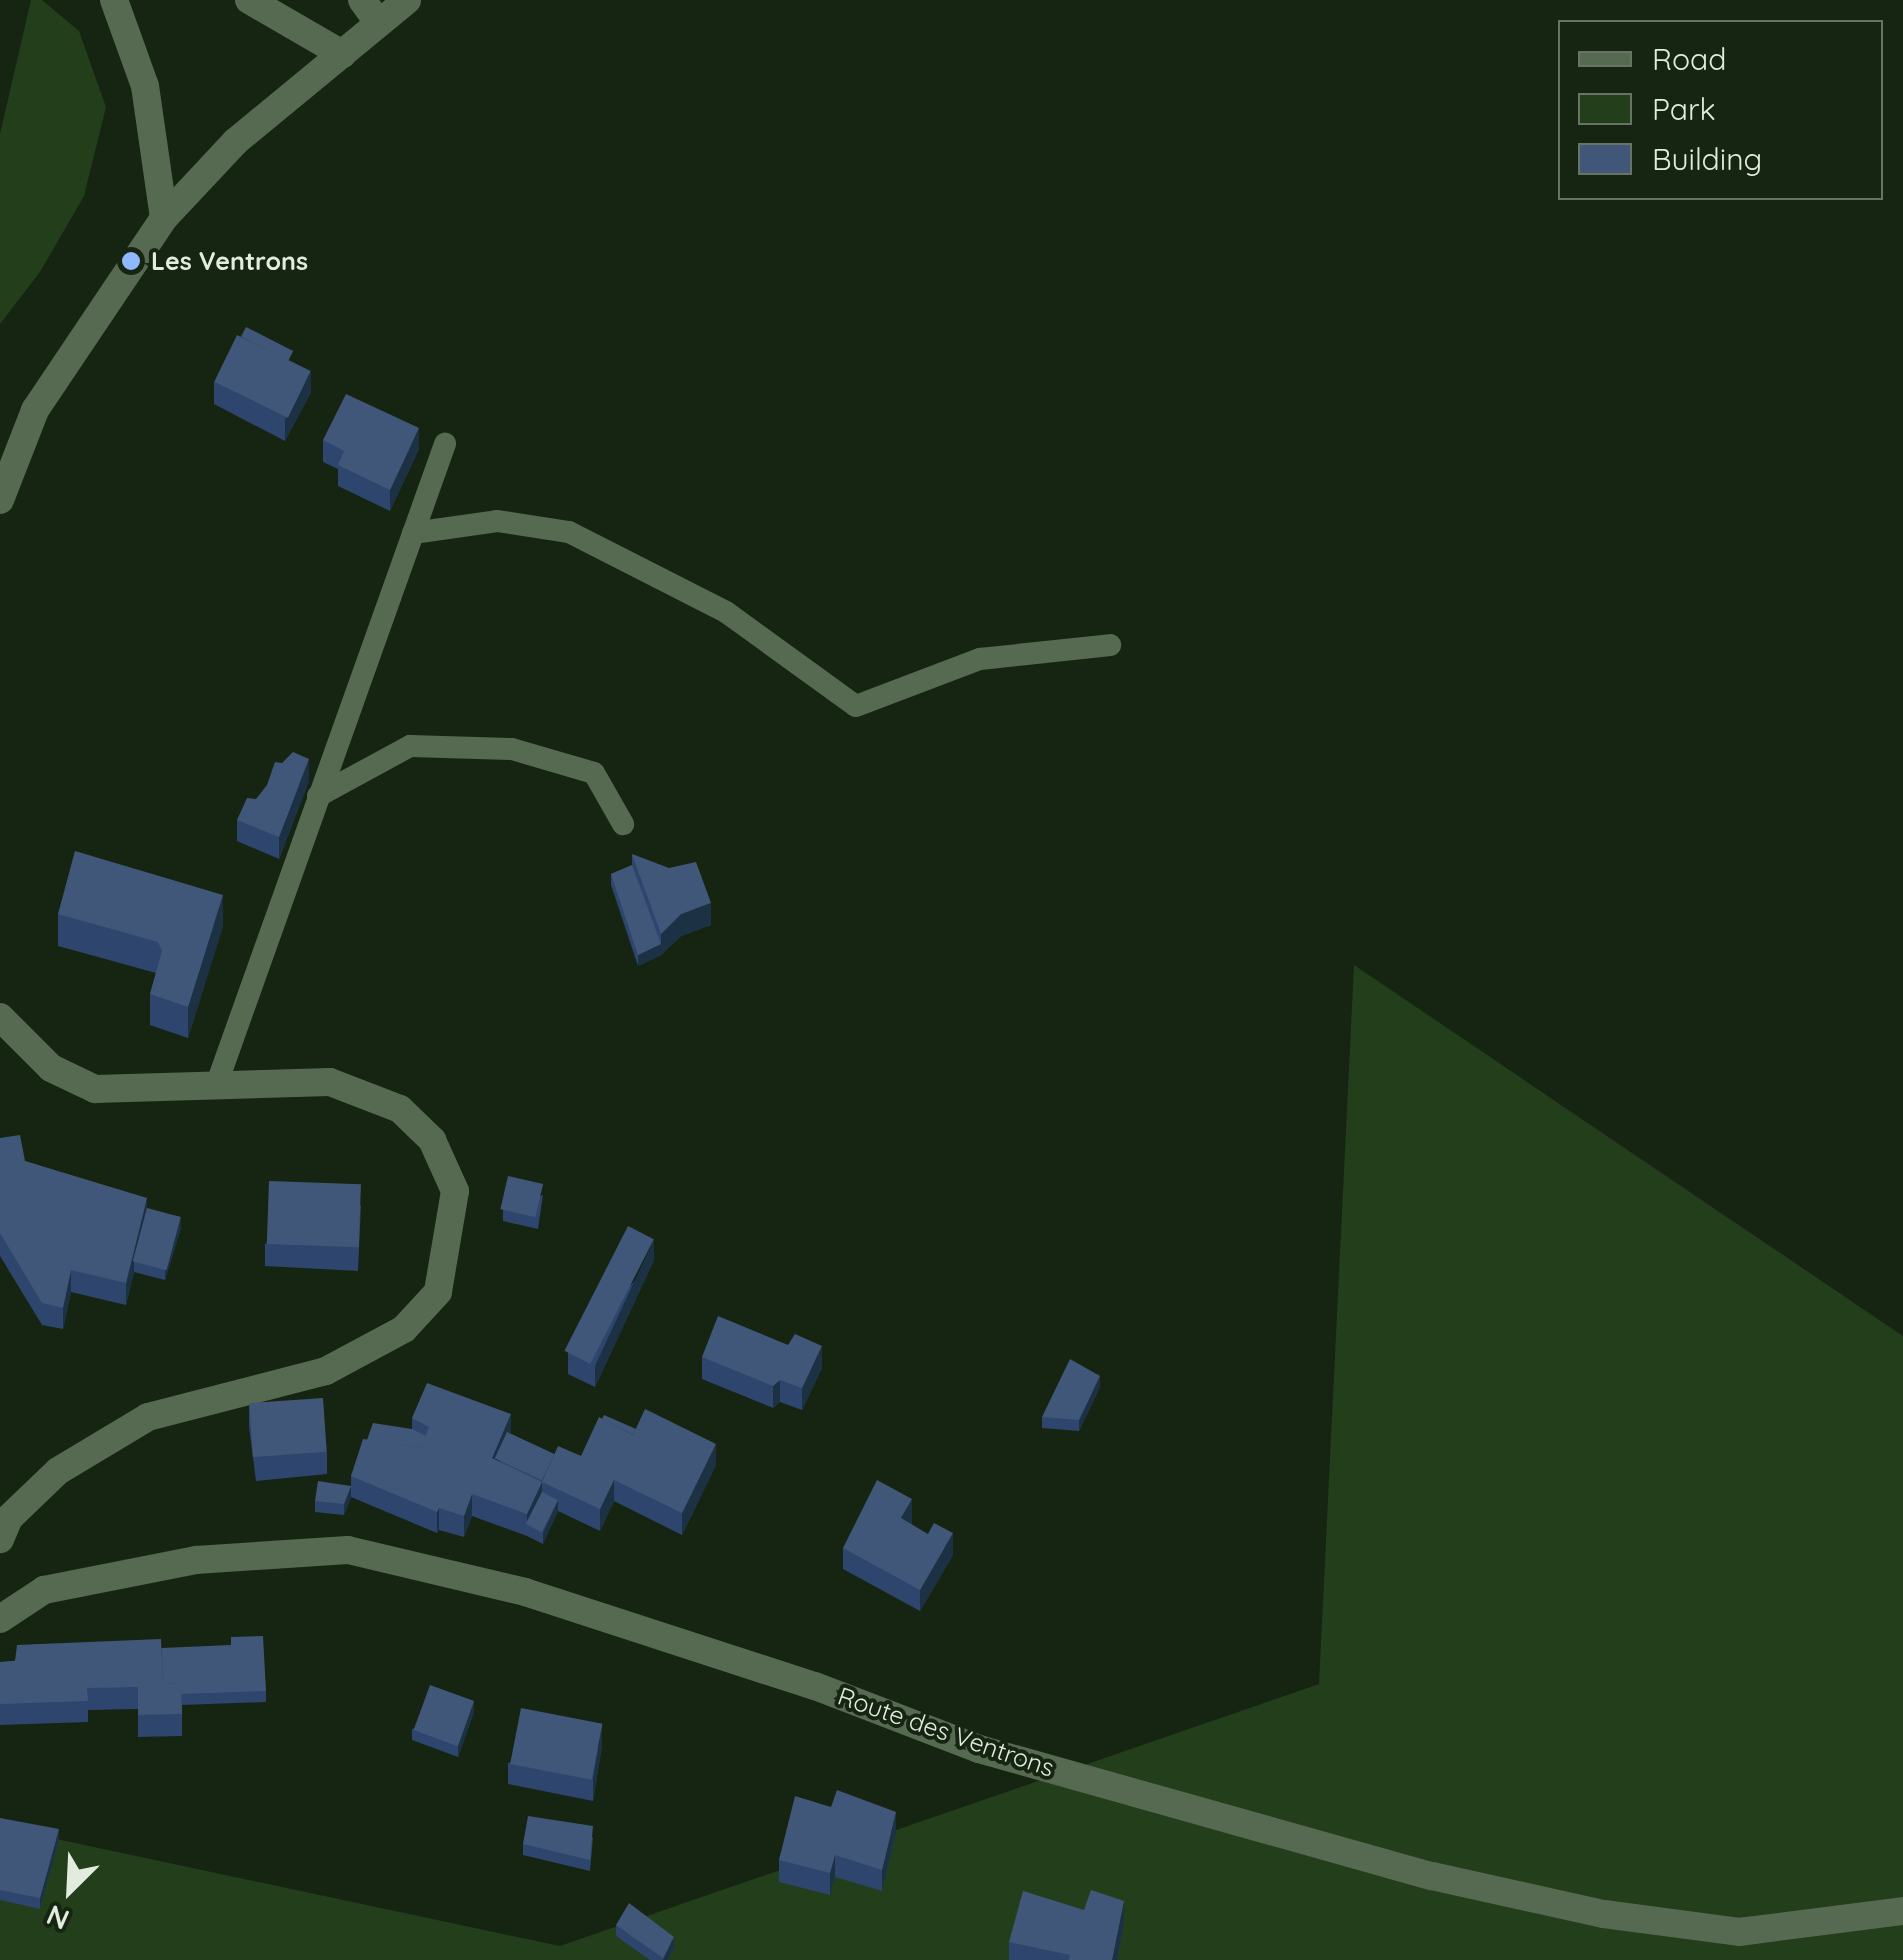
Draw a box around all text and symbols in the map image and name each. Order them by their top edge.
legend [1558,20,1883,200]
text: Road [1652,40,1726,78]
text: Park [1652,90,1716,128]
text: Building [1652,140,1762,178]
place label: Les Ventrons [151,246,308,276]
marker: Les Ventrons [120,250,142,272]
street label: Route des Ventrons [834,1681,1058,1783]
north arrow [20,1840,120,1940]
text: N [41,1898,74,1938]

